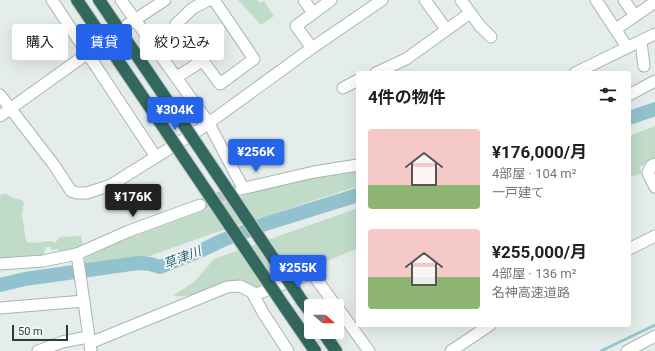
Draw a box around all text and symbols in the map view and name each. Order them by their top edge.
chip: 購入 [12,24,68,60]
chip: 賃貸 [76,24,132,60]
chip: 絞り込み [140,24,224,60]
icon: filters [597,84,619,106]
text: 4件の物件 [368,87,446,107]
pin: ¥304K [147,97,203,131]
text: ¥304K [156,102,194,117]
pin: ¥256K [228,139,284,173]
text: ¥176,000/月 [492,142,587,162]
text: ¥256K [237,144,275,159]
icon: home [400,145,448,193]
text: 4部屋 · 104 m² [492,166,576,181]
pin: ¥176K [105,184,161,218]
text: 一戸建て [492,185,544,200]
text: ¥176K [114,189,152,204]
text: ¥255,000/月 [492,242,587,262]
water label: 草津川 [161,243,205,271]
icon: home [400,245,448,293]
pin: ¥255K [270,255,326,289]
text: ¥255K [279,260,317,275]
text: 4部屋 · 136 m² [492,266,576,281]
text: 名神高速道路 [492,285,570,300]
north arrow [304,299,344,339]
map controls [304,299,344,339]
scale bar [12,323,68,342]
text: 50 m [18,325,43,338]

